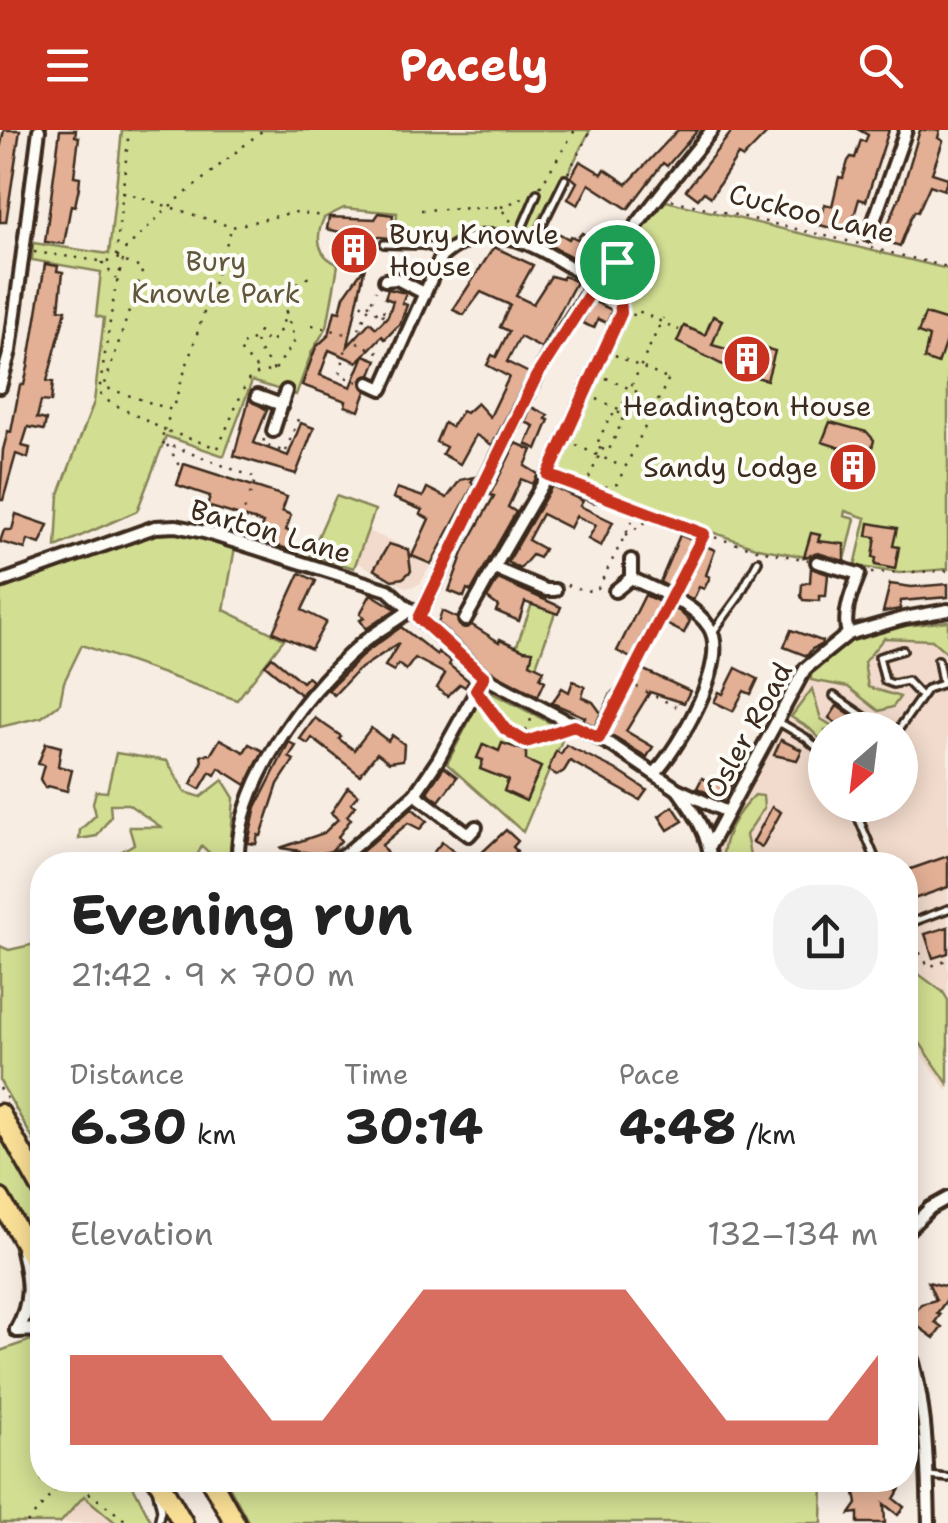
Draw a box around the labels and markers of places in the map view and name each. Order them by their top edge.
place label: Bury Knowle House [389,215,559,285]
pin [575,220,660,305]
building icon: Bury Knowle House [328,224,380,276]
building icon: Headington House [721,333,773,385]
place label: Headington House [622,387,872,425]
building icon: Sandy Lodge [827,441,879,493]
place label: Sandy Lodge [643,448,818,486]

